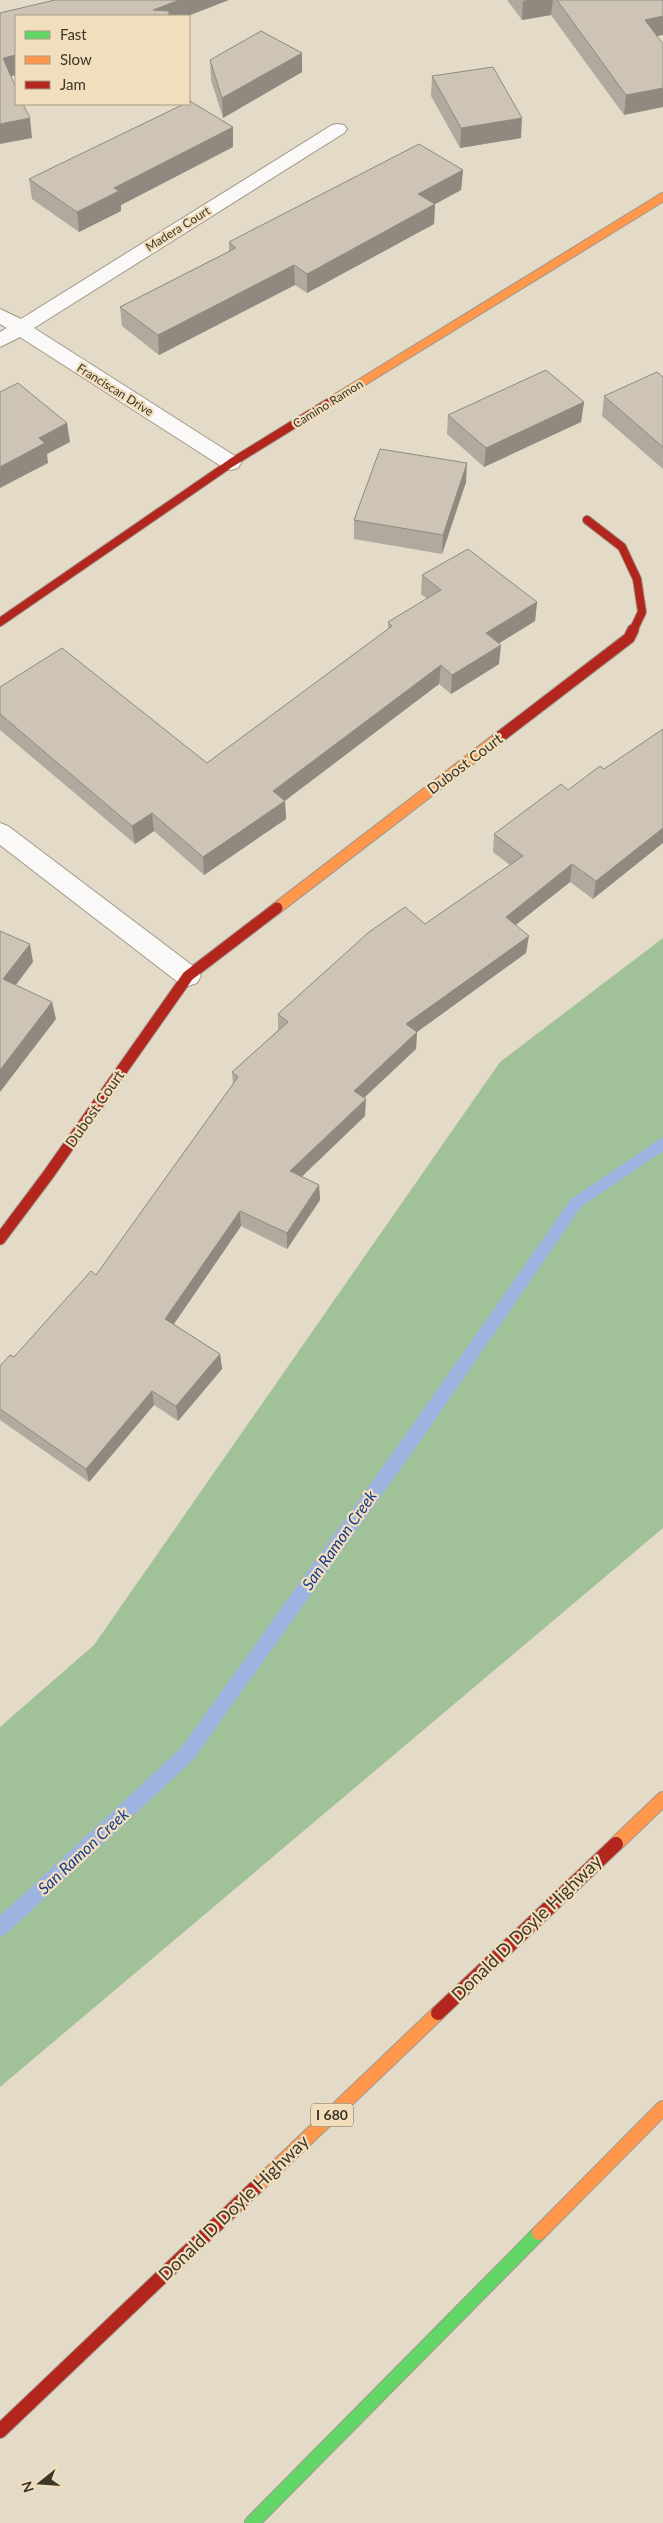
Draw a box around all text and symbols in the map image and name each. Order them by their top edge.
legend [15,15,190,105]
text: Fast [60,25,87,43]
text: Slow [60,50,92,68]
text: Jam [60,75,86,93]
street label: Madera Court [143,202,213,254]
street label: Franciscan Drive [74,360,156,419]
street label: Camino Ramon [290,376,366,431]
street label: Dubost Court [423,729,506,797]
street label: Dubost Court [61,1066,128,1150]
water label: San Ramon Creek [297,1486,380,1593]
water label: San Ramon Creek [34,1804,132,1897]
street label: Donald D Doyle Highway [447,1849,607,2005]
road number: I 680 [311,2104,353,2126]
street label: Donald D Doyle Highway [154,2129,314,2285]
north arrow [15,2458,65,2508]
text: N [17,2479,37,2495]

